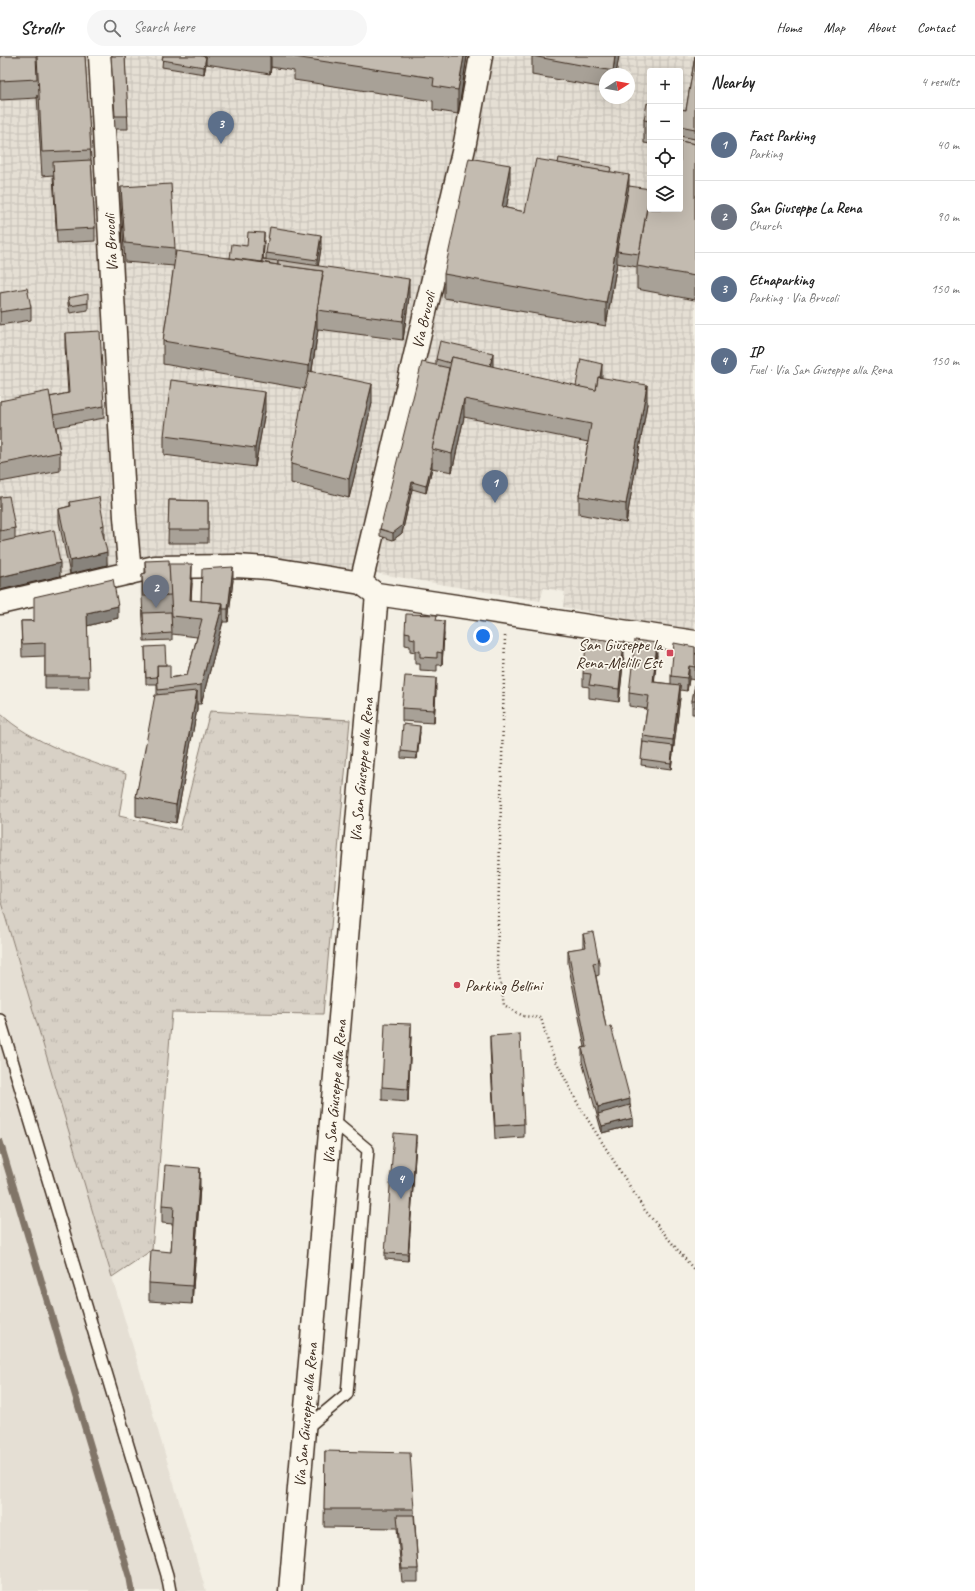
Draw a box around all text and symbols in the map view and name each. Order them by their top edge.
search box [87,10,367,46]
text: Strollr [20,16,63,40]
icon: search [101,17,123,39]
text: Search here [133,18,195,37]
text: Home [776,19,802,36]
text: Map [824,19,845,36]
text: About [867,19,895,36]
text: Contact [917,19,955,36]
north arrow [599,68,635,104]
map controls [647,68,683,212]
button: + [647,68,683,104]
text: Nearby [711,72,754,93]
text: 4 results [921,74,959,90]
button: − [647,104,683,140]
pin: 3 [208,111,234,144]
text: Fast Parking [749,127,815,146]
text: 1 [721,137,727,153]
text: 40 m [937,137,959,153]
button: locate [647,140,683,176]
text: Parking [749,146,783,162]
button: layers [647,176,683,212]
text: San Giuseppe La Rena [749,199,862,218]
text: 2 [721,209,727,225]
text: 90 m [937,209,959,225]
street label: Via Brucoli [99,211,123,272]
text: Church [749,218,782,234]
text: Etnaparking [749,271,814,290]
text: 3 [721,281,727,297]
text: 150 m [931,281,959,297]
street label: Via Brucoli [408,288,441,351]
text: Parking · Via Brucoli [749,290,838,306]
text: IP [749,343,762,362]
text: 4 [721,353,727,369]
text: 150 m [931,353,959,369]
text: Fuel · Via San Giuseppe alla Rena [749,362,892,378]
pin: 1 [482,470,508,503]
pin: 2 [143,575,169,608]
your location [473,626,493,646]
place label: San Giuseppe la Rena-Melilli Est [575,635,664,673]
marker: San Giuseppe la Rena-Melilli Est [665,648,675,658]
street label: Via San Giuseppe alla Rena [346,696,378,843]
place label: Parking Bellini [465,976,544,996]
marker: Parking Bellini [452,980,462,990]
street label: Via San Giuseppe alla Rena [319,1018,351,1165]
pin: 4 [388,1166,414,1199]
street label: Via San Giuseppe alla Rena [290,1341,322,1488]

